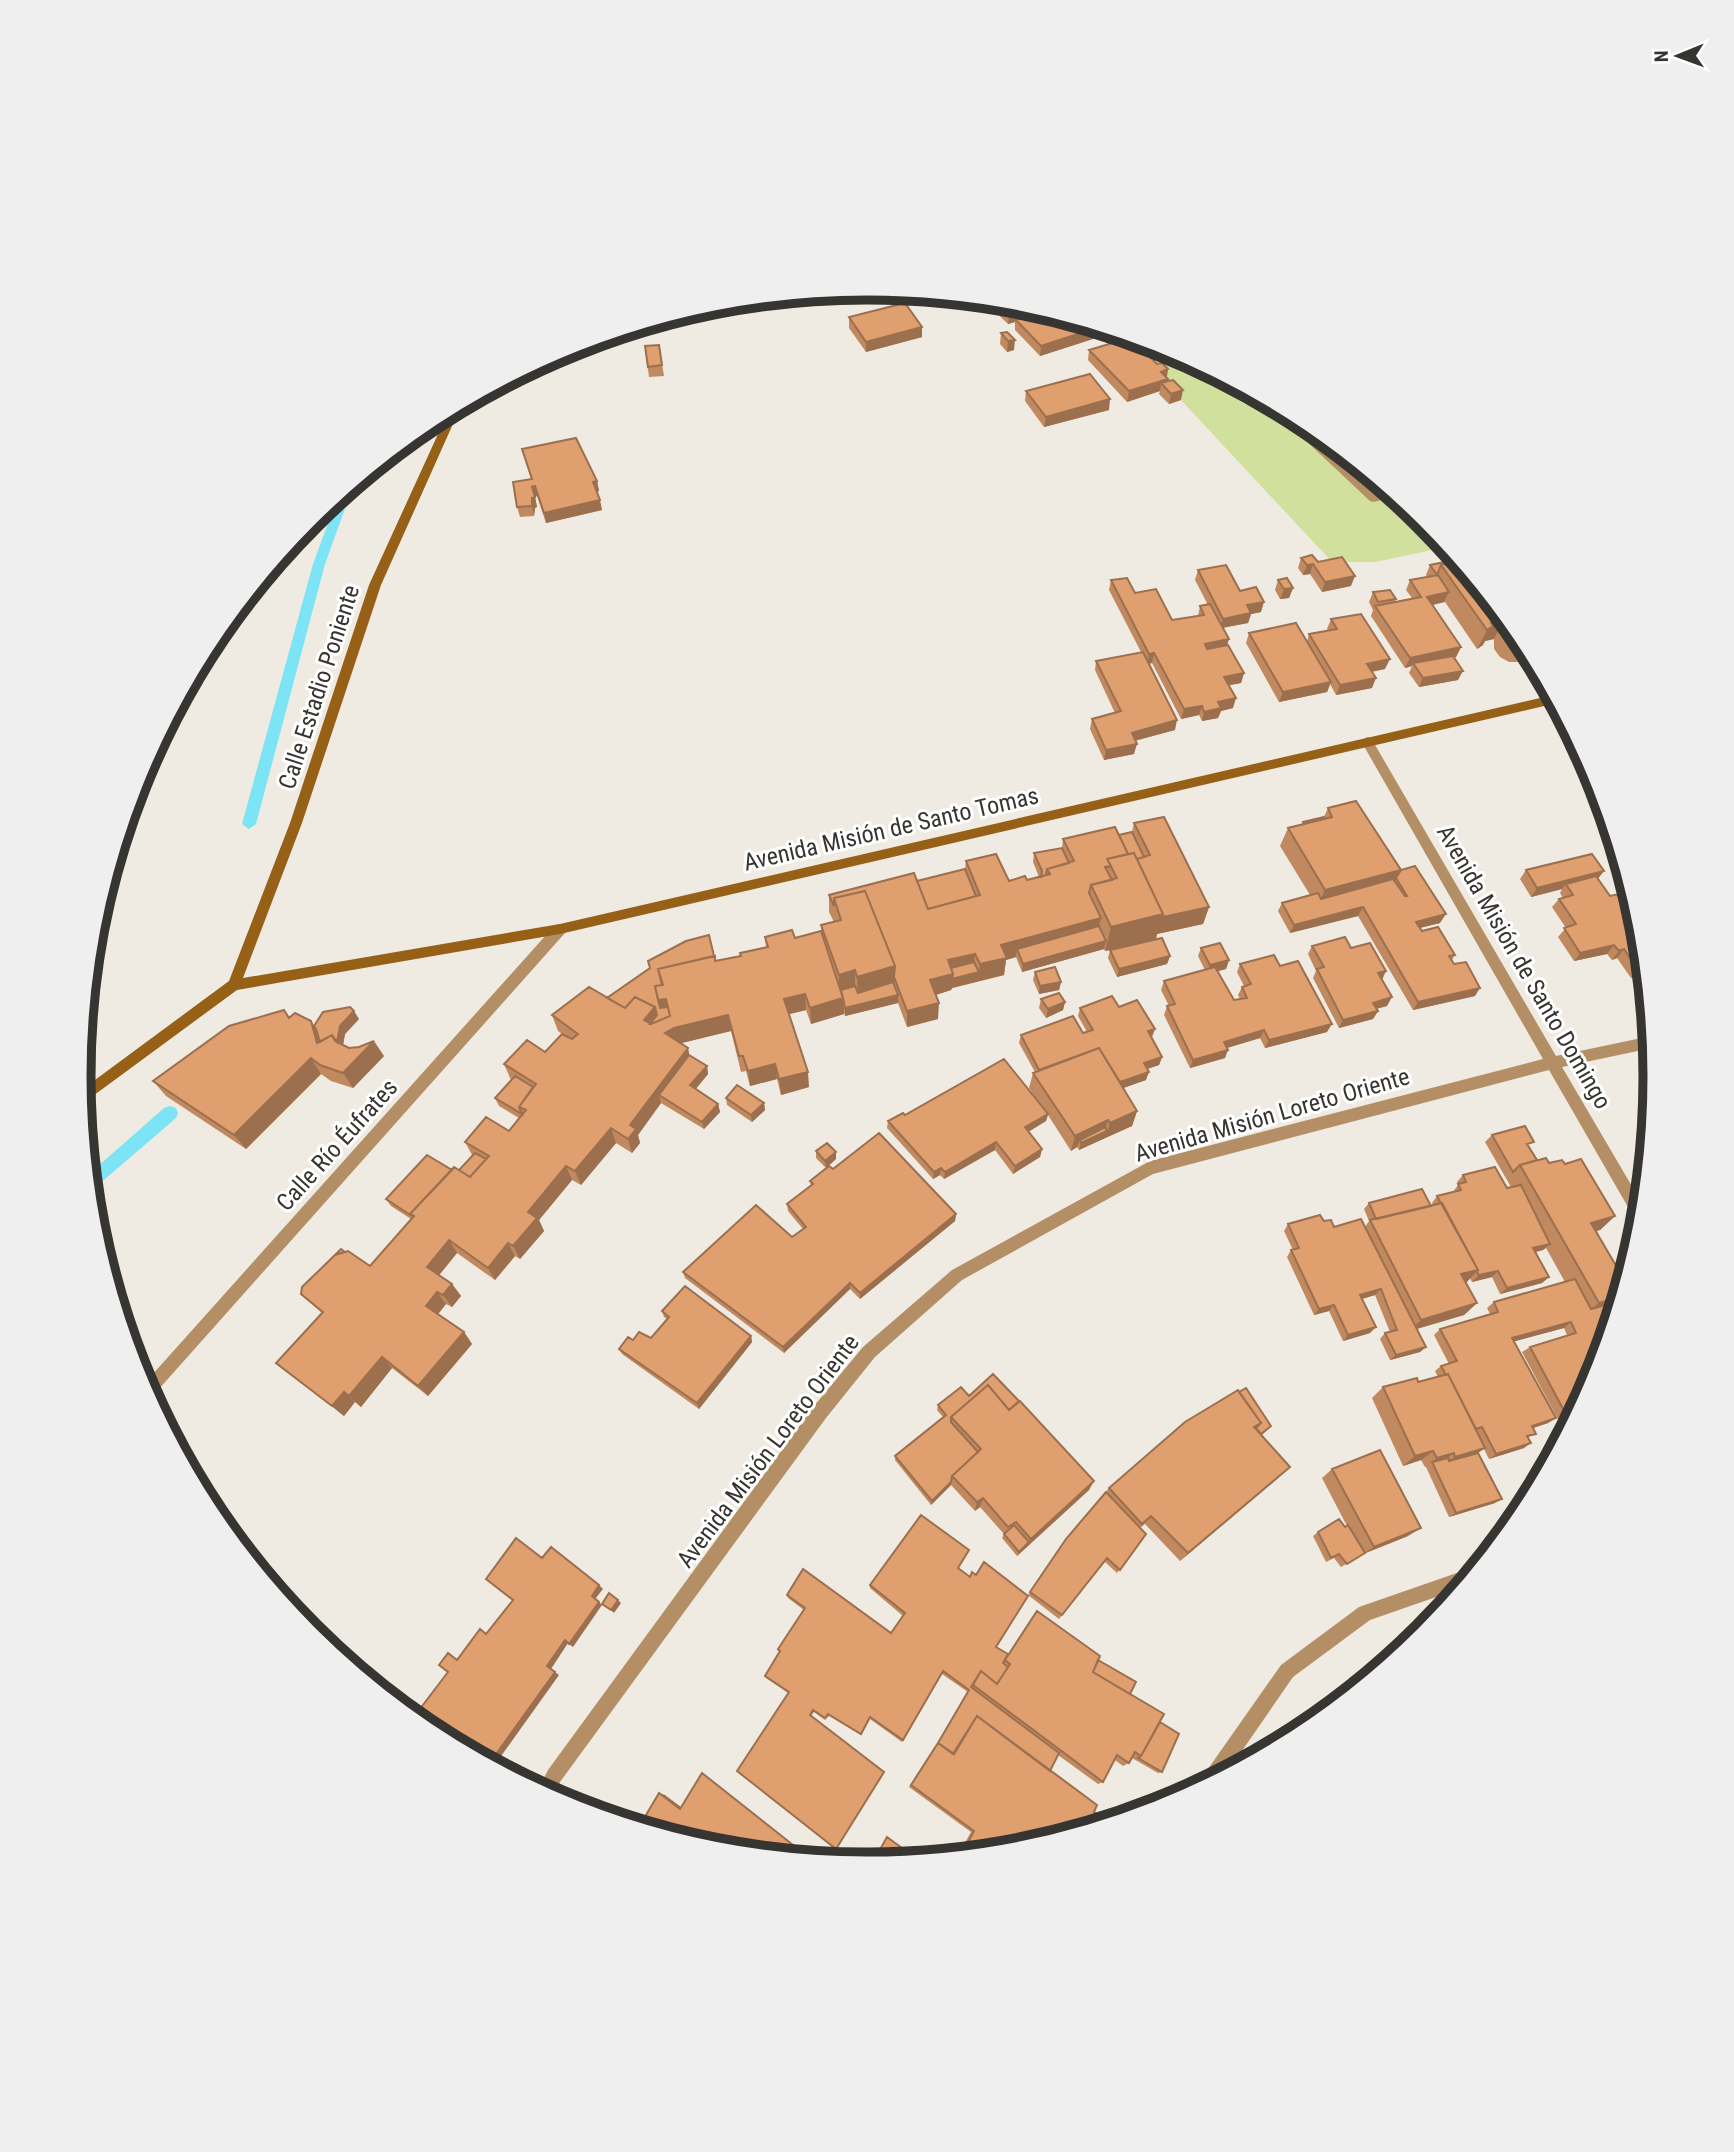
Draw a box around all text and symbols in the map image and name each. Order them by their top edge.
north arrow [1643,21,1713,91]
text: N [1650,50,1673,62]
street label: Calle Estadio Poniente [273,581,365,793]
street label: Avenida Misión de Santo Tomas [741,781,1041,877]
street label: Avenida Misión de Santo Domingo [1431,820,1617,1114]
street label: Avenida Misión Loreto Oriente [1131,1062,1413,1168]
street label: Calle Río Éufrates [271,1073,403,1217]
street label: Avenida Misión Loreto Oriente [671,1329,865,1573]

